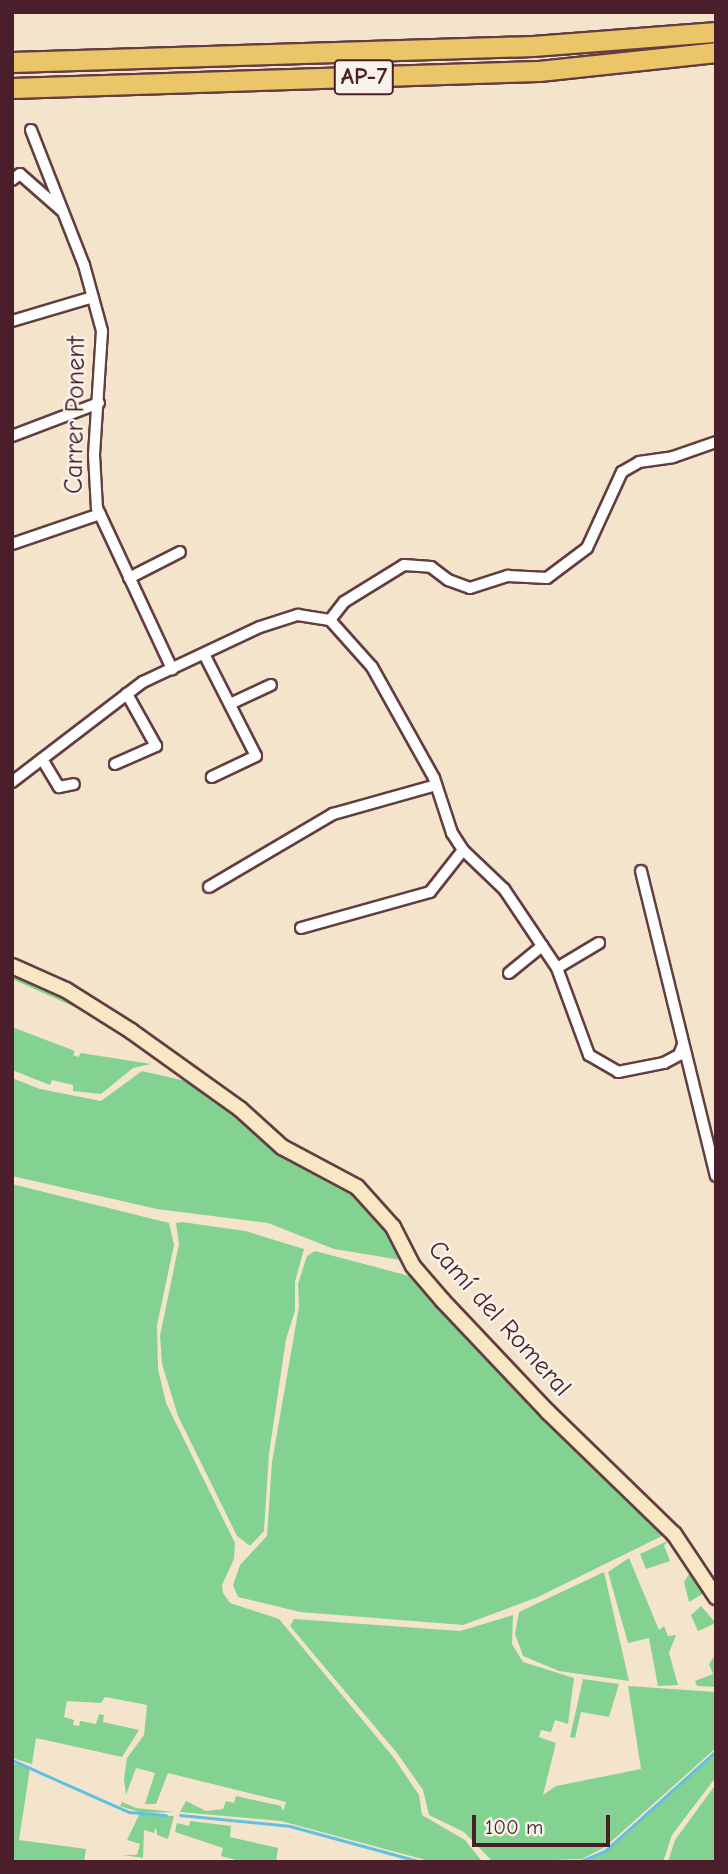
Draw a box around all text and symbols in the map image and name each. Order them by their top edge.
road number: AP-7 [332,56,396,98]
street label: Carrer Ponent [59,336,93,494]
street label: Camí del Romeral [421,1235,577,1403]
scale bar [476,1800,614,1844]
text: 100 m [485,1815,543,1839]

